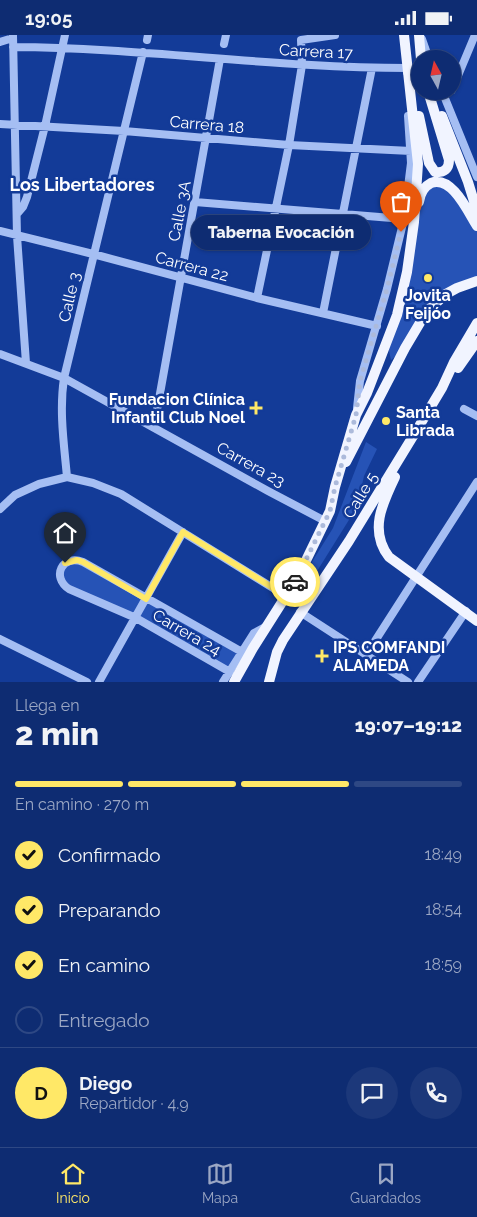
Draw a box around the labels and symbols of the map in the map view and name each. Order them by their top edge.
street label: Carrera 17 [279,40,354,63]
north arrow [411,50,461,100]
street label: Carrera 18 [169,112,245,137]
district label: Los Libertadores [9,174,155,195]
street label: Calle 3A [164,179,195,243]
pin [380,181,422,232]
callout: Taberna Evocación [191,215,371,249]
street label: Carrera 22 [153,248,231,285]
street label: Calle 3 [55,270,84,324]
marker: Jovita Feijóo [422,272,434,284]
place label: Jovita Feijóo [405,286,451,323]
place label: Fundacion Clínica Infantil Club Noel [109,390,246,427]
marker: Fundacion Clínica Infantil Club Noel [249,401,263,415]
place label: Santa Librada [396,403,454,440]
marker: Santa Librada [380,415,392,427]
street label: Carrera 23 [213,438,288,491]
street label: Calle 5 [339,468,382,522]
pin [44,512,86,563]
courier [270,557,320,607]
street label: Carrera 24 [149,605,224,660]
place label: IPS COMFANDI ALAMEDA [333,638,445,675]
marker: IPS COMFANDI ALAMEDA [315,649,329,663]

